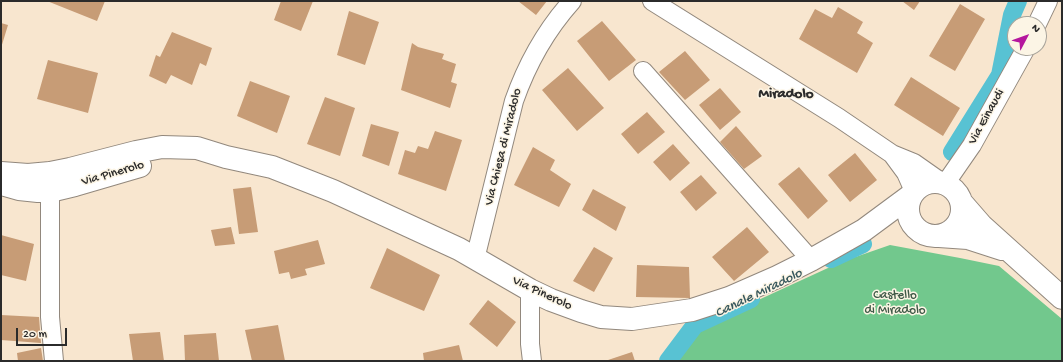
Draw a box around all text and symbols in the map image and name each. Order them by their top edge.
north arrow [1007,16,1047,56]
text: N [1028,22,1042,35]
district label: Miradolo [759,86,813,104]
street label: Via Einaudi [965,86,1009,148]
street label: Via Chiesa di Miradolo [482,87,526,207]
street label: Via Pinerolo [80,158,146,190]
water label: Canale Miradolo [713,266,805,322]
street label: Via Pinerolo [510,273,574,315]
park label: Castello di Miradolo [864,288,926,319]
scale bar [18,320,69,346]
text: 20 m [23,328,47,342]

